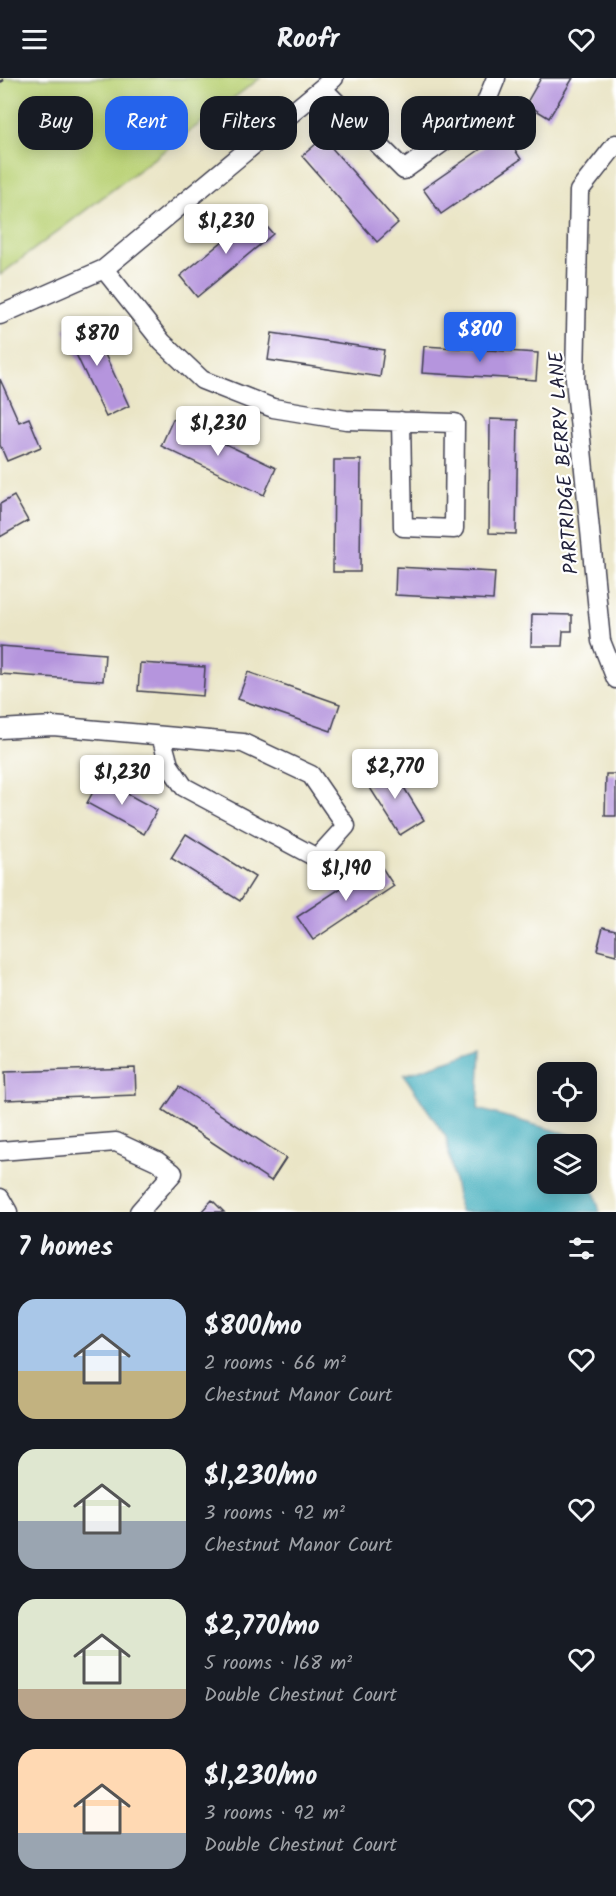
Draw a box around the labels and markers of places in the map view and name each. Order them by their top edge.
pin: $1,230 [177,204,275,255]
pin: $800 [444,312,516,363]
pin: $870 [61,316,133,367]
pin: $1,230 [169,406,267,457]
pin: $2,770 [346,749,444,800]
pin: $1,230 [73,755,171,806]
pin: $1,190 [297,851,395,902]

